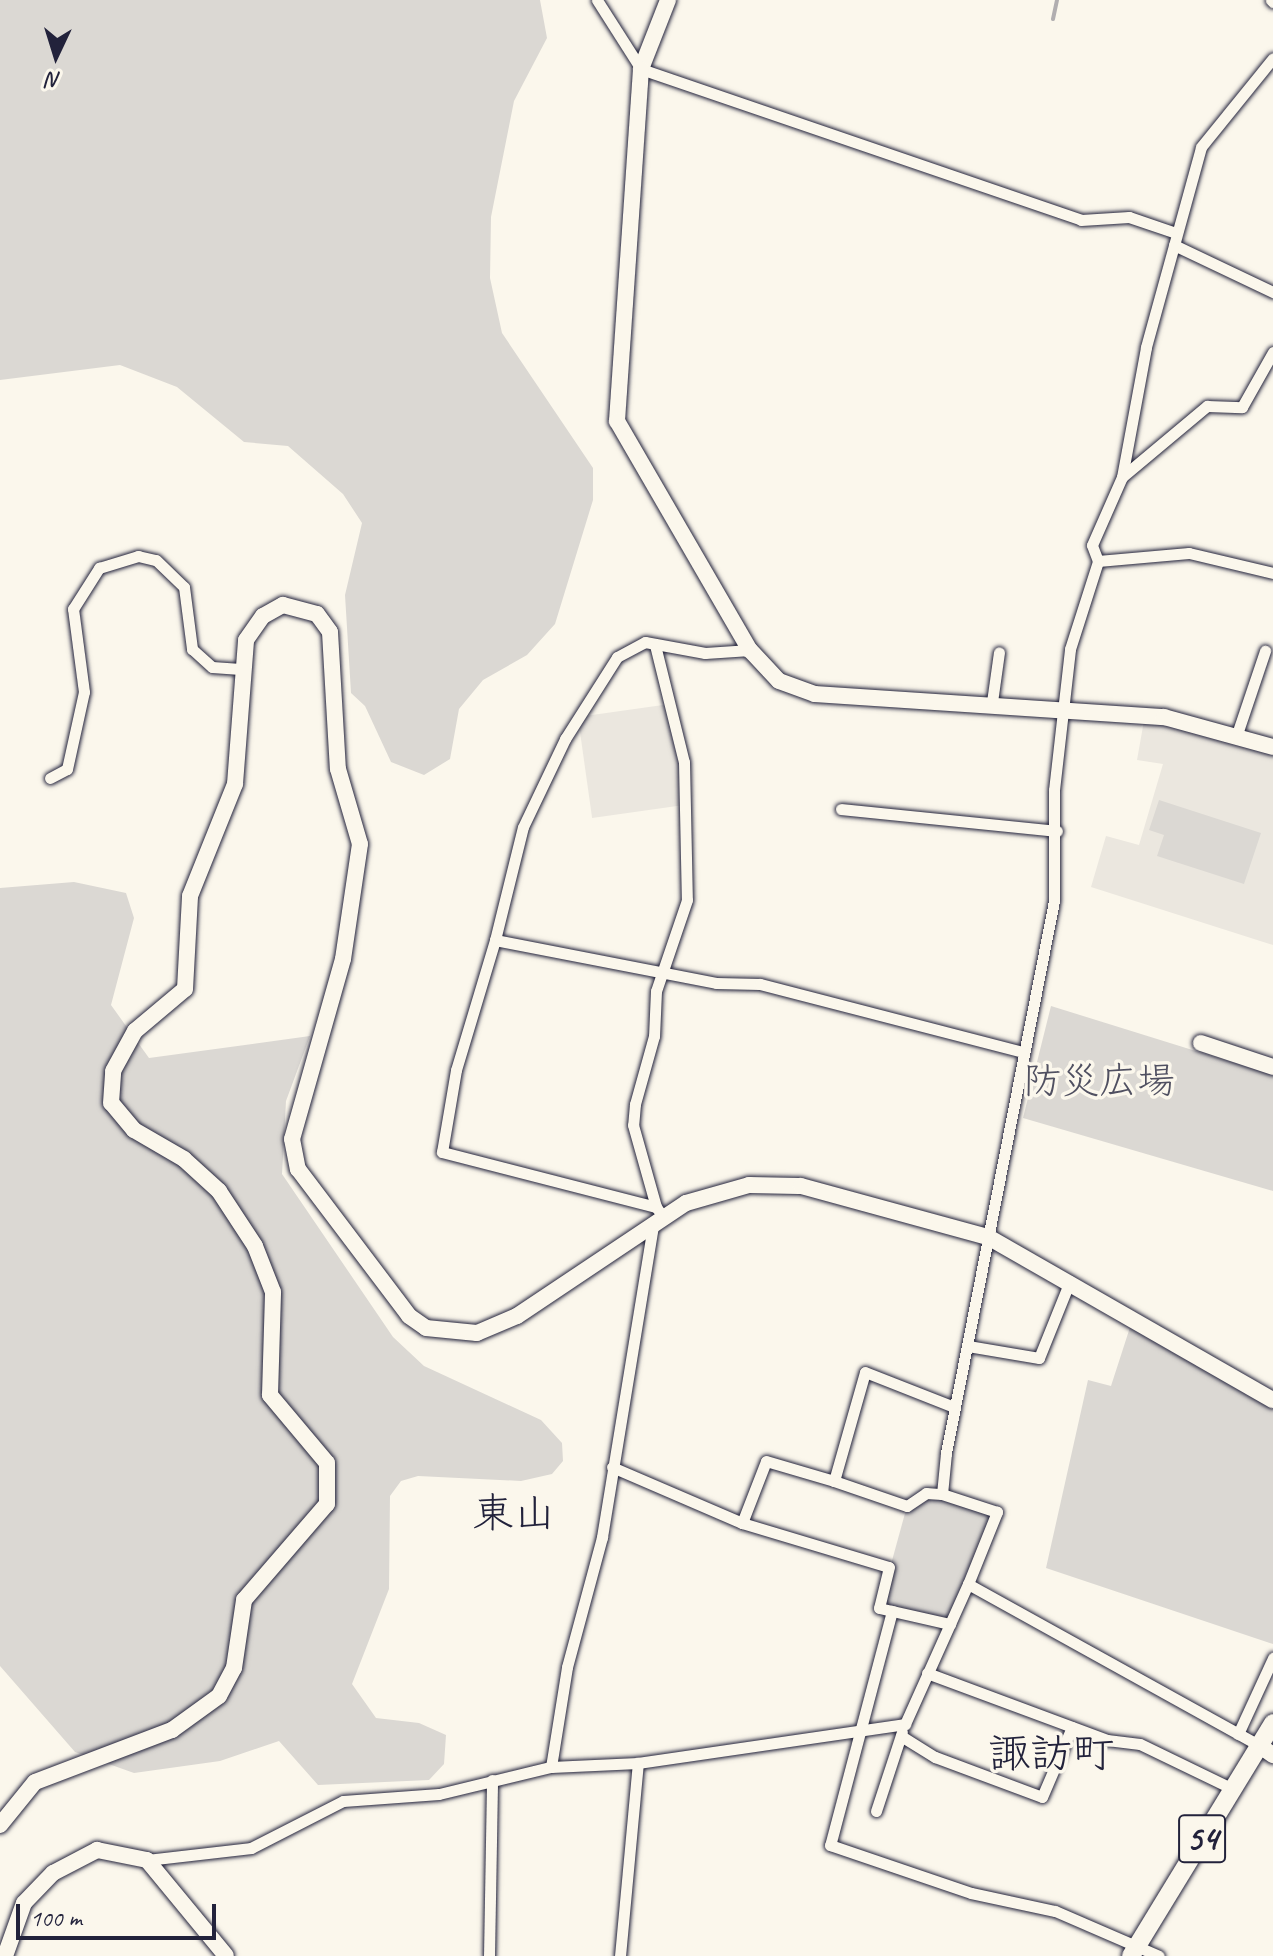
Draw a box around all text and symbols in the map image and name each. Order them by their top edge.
north arrow [16,16,96,96]
text: N [47,66,62,94]
park label: 防災広場 [1023,1058,1175,1104]
district label: 東山 [472,1489,556,1539]
district label: 諏訪町 [988,1729,1114,1779]
road number: 54 [1178,1807,1226,1871]
scale bar [20,1888,220,1938]
text: 100 m [30,1903,82,1933]

